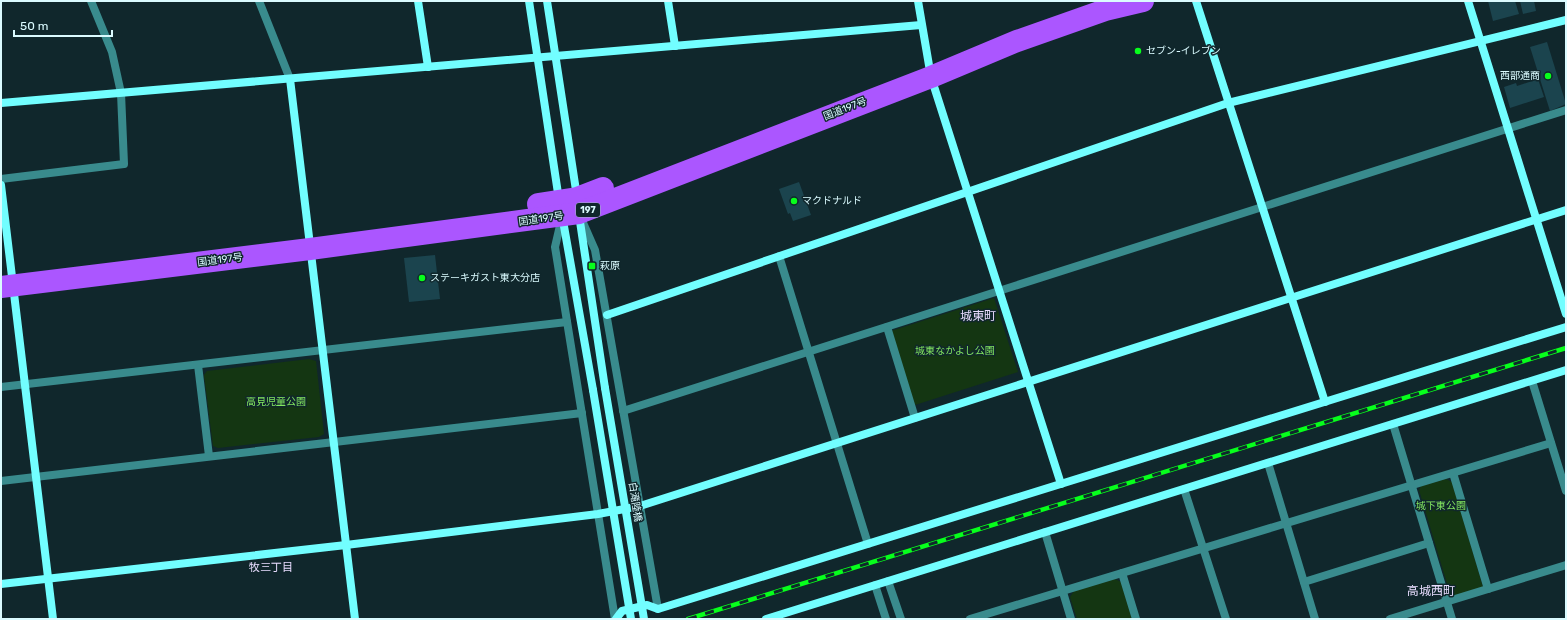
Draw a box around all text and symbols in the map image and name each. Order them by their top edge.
scale bar [14,12,112,38]
text: 50 m [20,19,48,33]
place label: セブン-イレブン [1146,45,1221,57]
marker: セブン-イレブン [1133,46,1143,56]
place label: 西部通商 [1500,70,1540,82]
marker: 西部通商 [1543,71,1553,81]
street label: 国道197号 [822,95,868,123]
place label: マクドナルド [802,195,862,207]
marker: マクドナルド [789,196,799,206]
road number: 197 [576,203,600,217]
street label: 国道197号 [518,210,564,228]
street label: 国道197号 [197,251,243,269]
place label: 萩原 [600,260,620,272]
marker: 萩原 [587,261,597,271]
place label: ステーキガスト東大分店 [430,272,540,284]
marker: ステーキガスト東大分店 [417,273,427,283]
district label: 城東町 [960,309,996,323]
park label: 城東なかよし公園 [915,345,995,357]
park label: 高見児童公園 [246,396,306,408]
street label: 白滝陸橋 [626,481,644,523]
park label: 城下東公園 [1416,500,1466,512]
district label: 牧三丁目 [249,561,293,574]
district label: 高城西町 [1407,584,1455,598]

